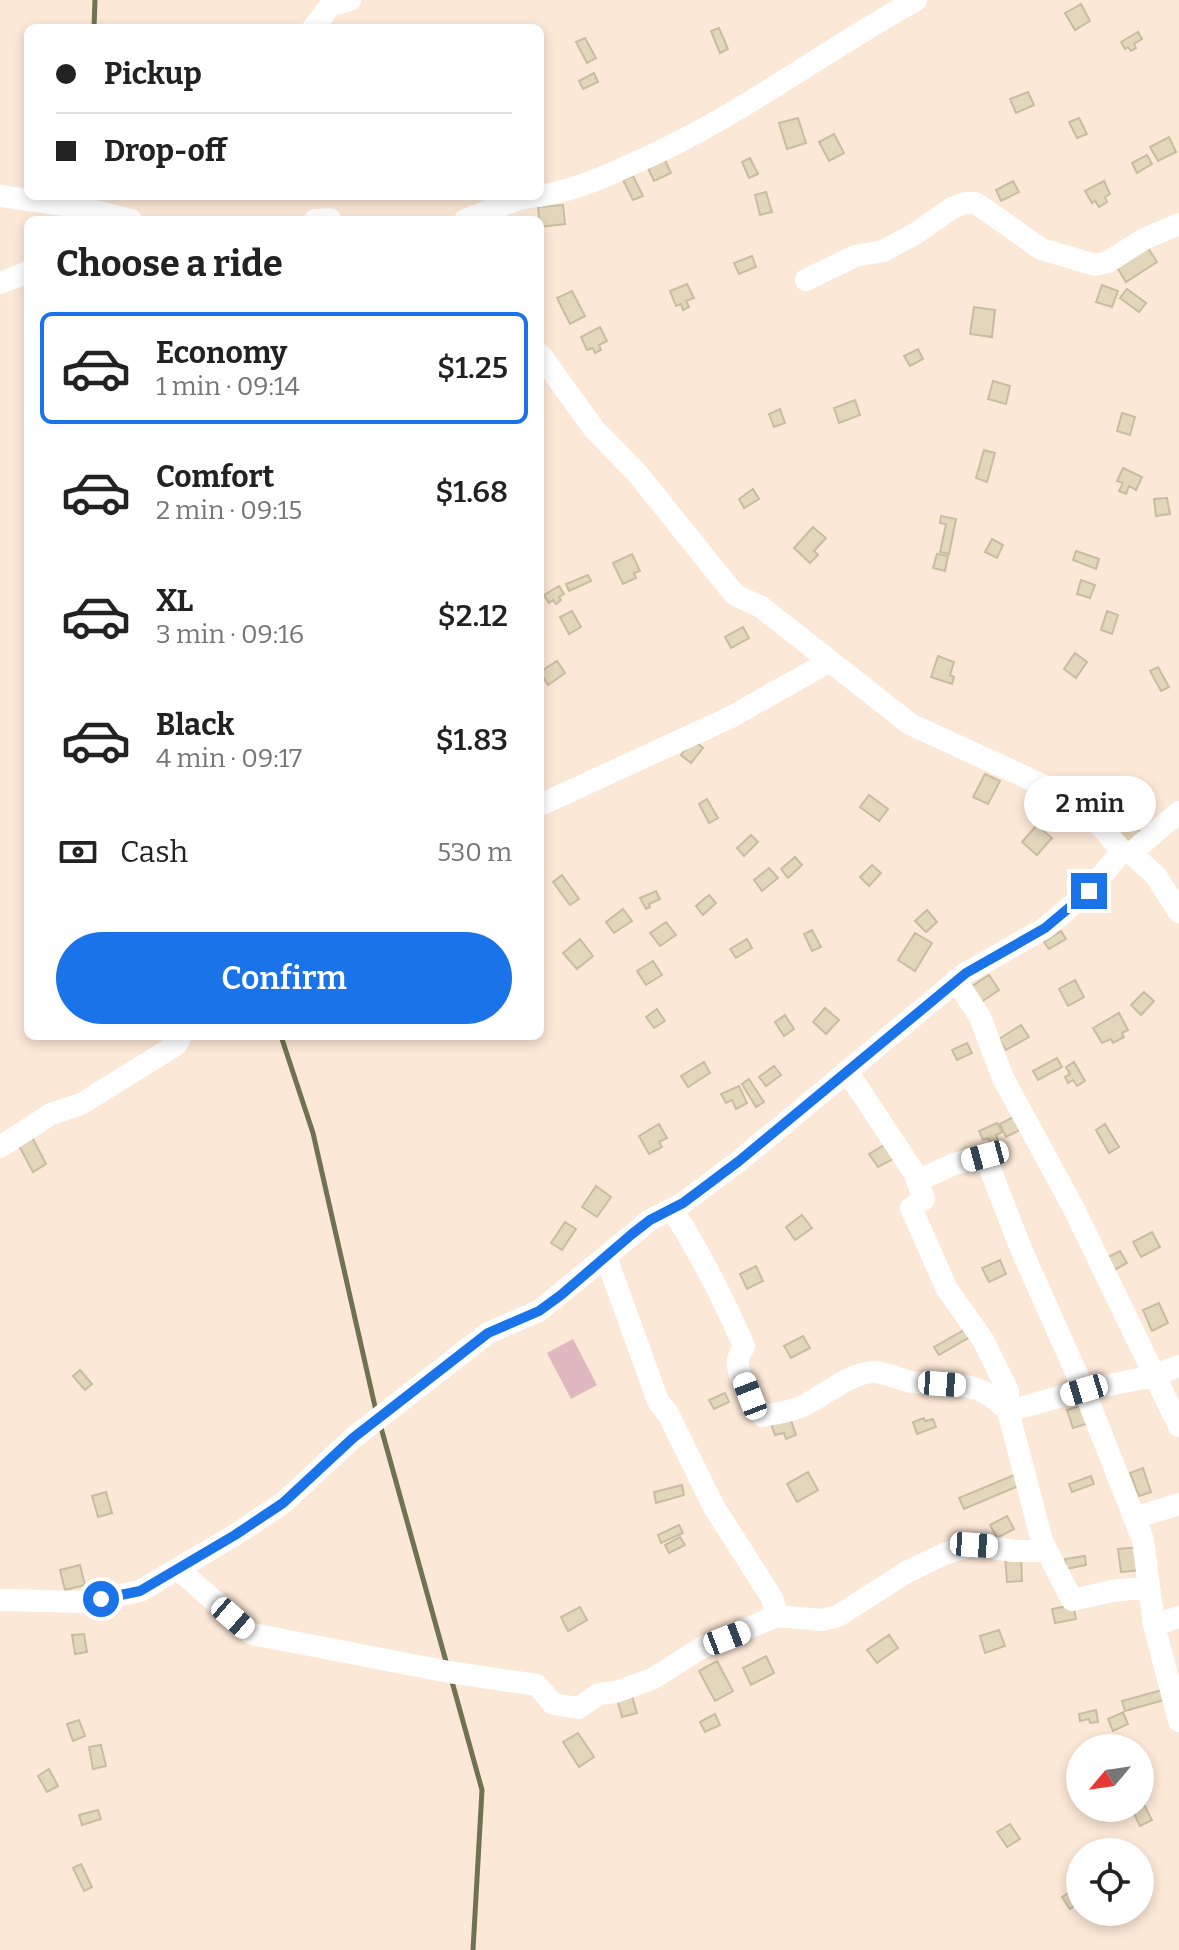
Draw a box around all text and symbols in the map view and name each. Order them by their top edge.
text: Pickup [104,56,202,92]
text: Drop-off [104,133,226,169]
text: Choose a ride [56,242,283,286]
icon: car [60,332,132,404]
text: Economy [156,335,287,371]
text: $1.25 [437,350,508,386]
text: 1 min · 09:14 [156,371,300,402]
icon: car [60,456,132,528]
text: Comfort [156,459,274,495]
text: $1.68 [435,474,508,510]
text: 2 min · 09:15 [156,495,302,526]
icon: car [60,580,132,652]
text: XL [156,583,193,619]
text: $2.12 [437,598,508,634]
text: 3 min · 09:16 [156,619,304,650]
icon: car [60,704,132,776]
text: Black [156,707,234,743]
text: $1.83 [435,722,508,758]
text: 4 min · 09:17 [156,743,302,774]
callout: 2 min [1023,775,1155,831]
text: 2 min [1056,788,1124,819]
icon: cash [56,830,100,874]
text: Cash [120,834,188,870]
text: 530 m [437,837,512,868]
route end [1071,873,1107,909]
button: Confirm [56,932,512,1024]
car [959,1138,1011,1174]
car [730,1369,770,1423]
car [917,1370,967,1398]
car [1058,1372,1110,1408]
car [949,1531,999,1559]
route start [83,1581,119,1617]
car [207,1593,259,1643]
car [700,1618,754,1658]
north arrow [1066,1734,1154,1822]
map controls [1066,1734,1154,1926]
button: locate [1066,1838,1154,1926]

